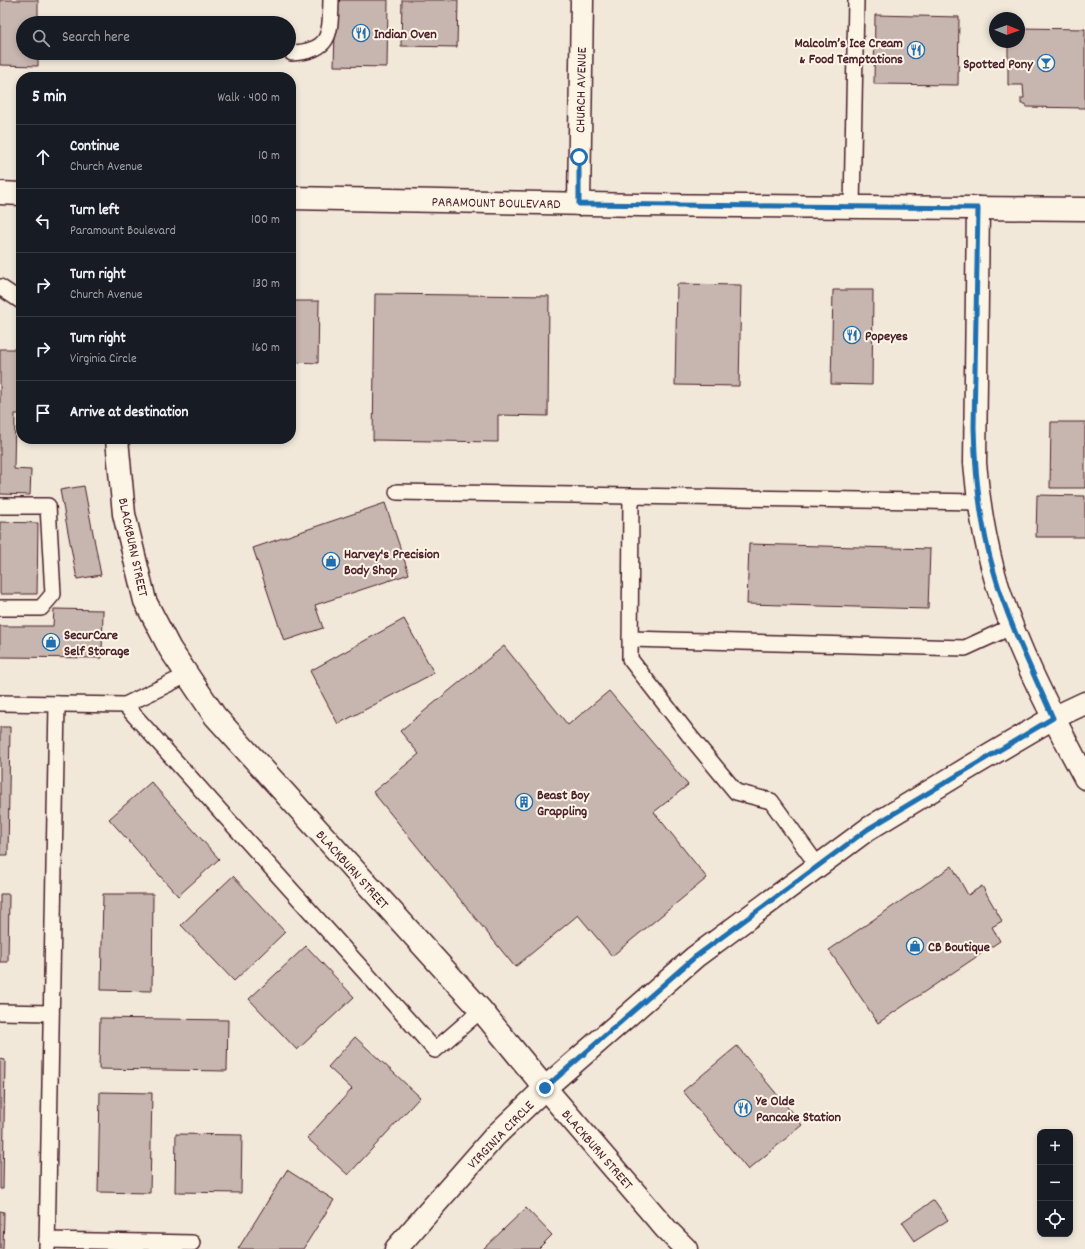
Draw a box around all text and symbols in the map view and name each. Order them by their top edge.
north arrow [989,12,1025,48]
search box [16,16,296,60]
restaurant icon: Indian Oven [351,23,371,43]
place label: Indian Oven [374,25,437,45]
icon: search [30,27,52,49]
text: Search here [62,27,130,49]
place label: Malcolm’s Ice Cream & Food Temptations [794,34,903,70]
restaurant icon: Malcolm’s Ice Cream & Food Temptations [906,40,926,60]
street label: CHURCH AVENUE [571,46,593,133]
bar icon: Spotted Pony [1036,53,1056,73]
place label: Spotted Pony [963,55,1034,75]
text: 5 min [32,86,66,110]
text: Walk · 400 m [218,89,280,108]
text: Continue [70,136,119,158]
icon: ahead [32,146,54,168]
text: 10 m [258,147,280,166]
route start [570,148,588,166]
text: Church Avenue [70,158,143,177]
street label: PARAMOUNT BOULEVARD [431,193,561,215]
text: Turn left [70,200,119,222]
icon: left [32,210,54,232]
text: 100 m [251,211,280,230]
text: Paramount Boulevard [70,222,176,241]
text: Turn right [70,264,126,286]
icon: right [32,274,54,296]
text: 130 m [252,275,280,294]
text: Church Avenue [70,286,143,305]
restaurant icon: Popeyes [842,325,862,345]
place label: Popeyes [865,327,908,347]
text: Turn right [70,328,126,350]
icon: right [32,338,54,360]
text: 160 m [252,339,280,358]
text: Virginia Circle [70,350,137,369]
icon: arrive [32,402,54,424]
text: Arrive at destination [70,402,188,424]
street label: BLACKBURN STREET [112,496,152,599]
place label: Harvey's Precision Body Shop [344,545,440,581]
shop icon: Harvey's Precision Body Shop [321,551,341,571]
place label: SecurCare Self Storage [64,626,129,662]
shop icon: SecurCare Self Storage [41,632,61,652]
place label: Beast Boy Grappling [537,786,590,822]
building icon: Beast Boy Grappling [514,792,534,812]
street label: BLACKBURN STREET [310,826,393,915]
shop icon: CB Boutique [905,936,925,956]
place label: CB Boutique [928,938,990,958]
route end [536,1079,554,1097]
place label: Ye Olde Pancake Station [755,1092,842,1128]
street label: VIRGINIA CIRCLE [464,1096,540,1174]
restaurant icon: Ye Olde Pancake Station [733,1098,753,1118]
street label: BLACKBURN STREET [556,1106,637,1195]
map controls [1037,1129,1073,1237]
button: + [1037,1129,1073,1165]
button: − [1037,1165,1073,1201]
button: locate [1037,1201,1073,1237]

